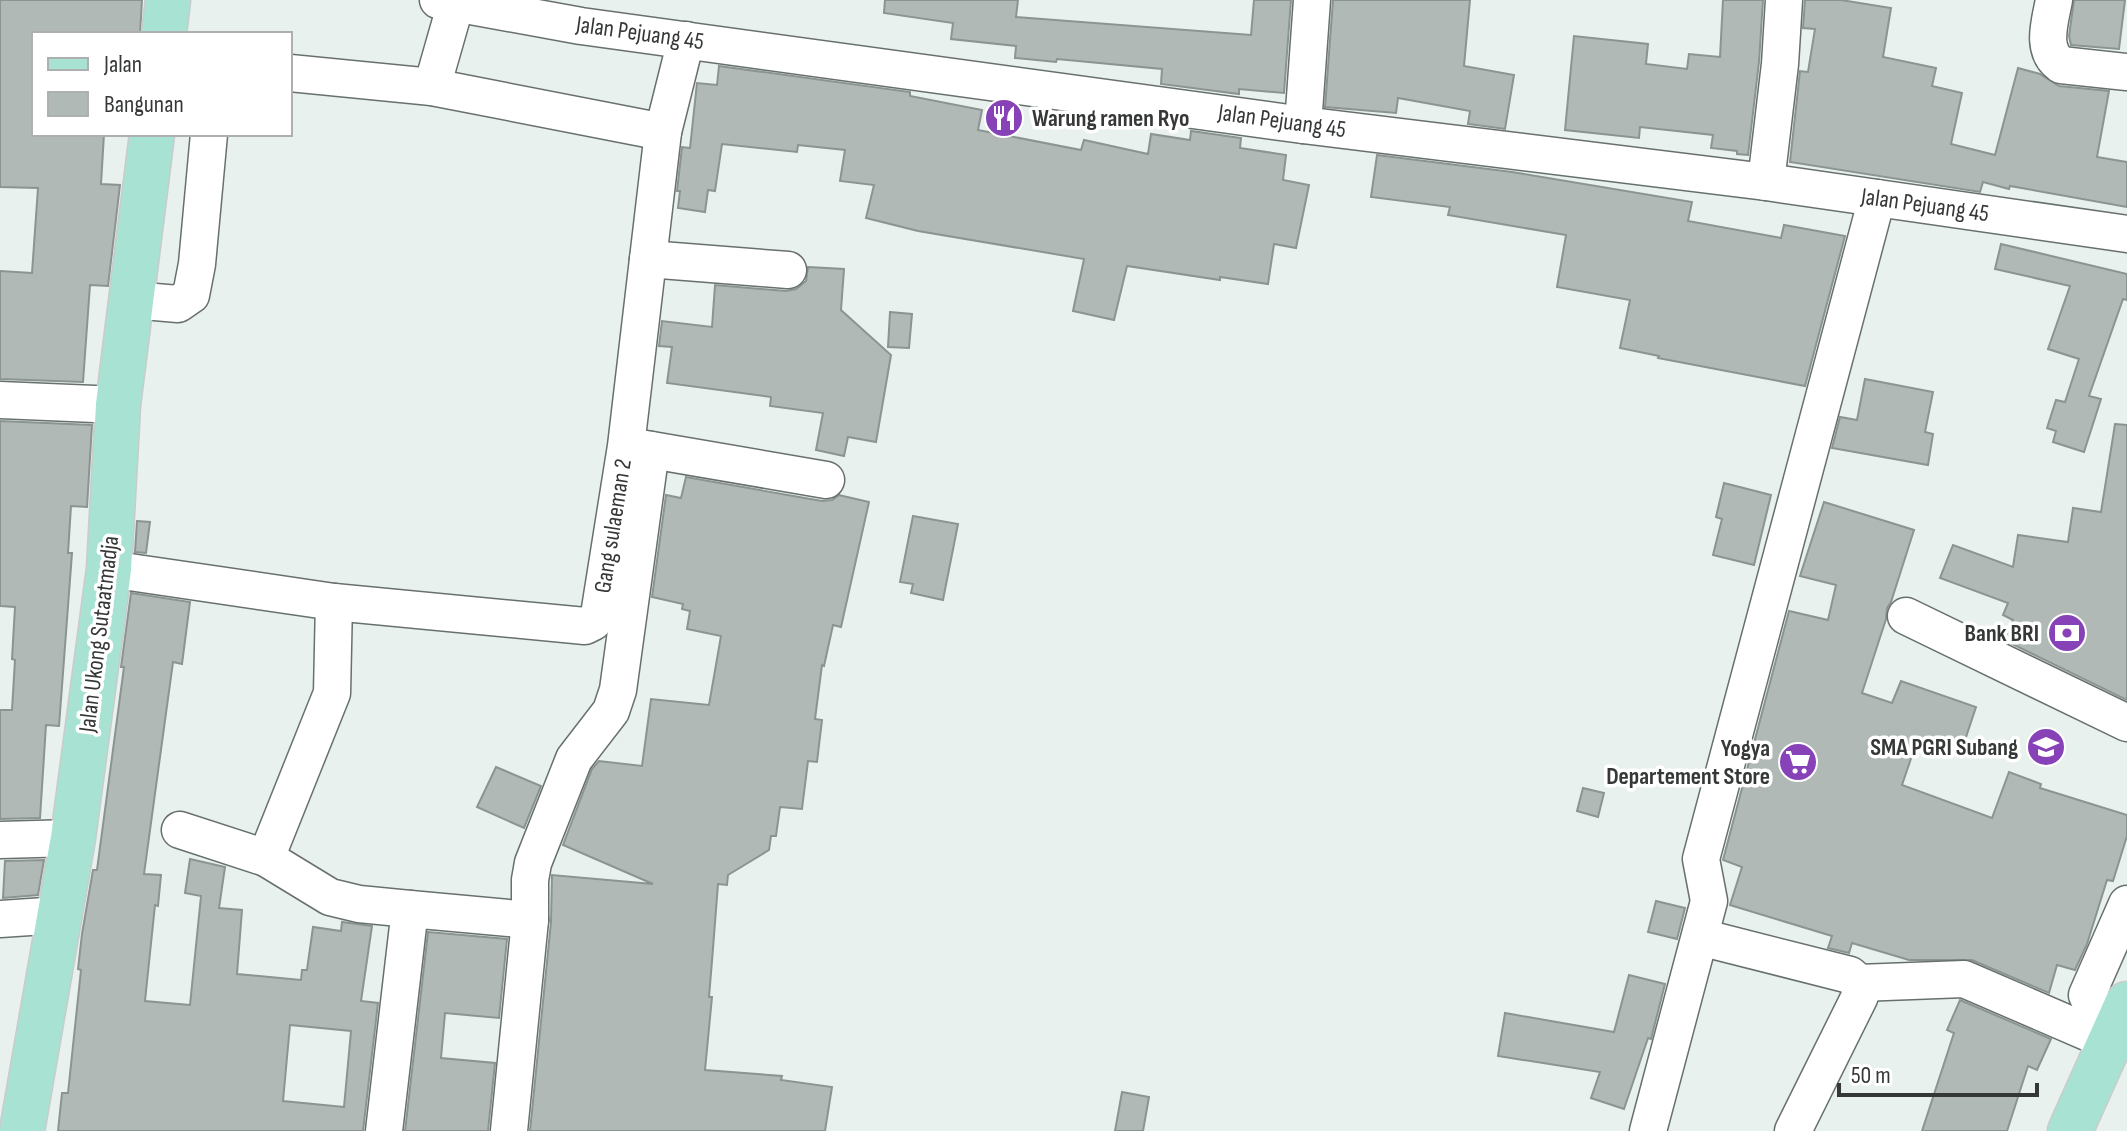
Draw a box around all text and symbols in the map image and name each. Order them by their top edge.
street label: Jalan Pejuang 45 [573,10,706,56]
legend [32,32,292,136]
text: Jalan [103,50,142,79]
text: Bangunan [104,90,184,119]
restaurant icon: Warung ramen Ryo [983,97,1025,139]
street label: Jalan Pejuang 45 [1215,98,1348,144]
place label: Warung ramen Ryo [1032,104,1190,133]
street label: Jalan Pejuang 45 [1858,182,1991,228]
street label: Gang sulaeman 2 [588,457,638,595]
street label: Jalan Ukong Sutaatmadja [72,534,125,735]
bank icon: Bank BRI [2046,612,2088,654]
place label: Bank BRI [1965,619,2039,648]
school or university icon: SMA PGRI Subang [2025,726,2067,768]
place label: SMA PGRI Subang [1870,733,2018,762]
place label: Yogya Departement Store [1606,734,1770,791]
supermarket icon: Yogya Departement Store [1777,741,1819,783]
scale bar [1839,1047,2037,1097]
text: 50 m [1851,1061,1891,1090]

